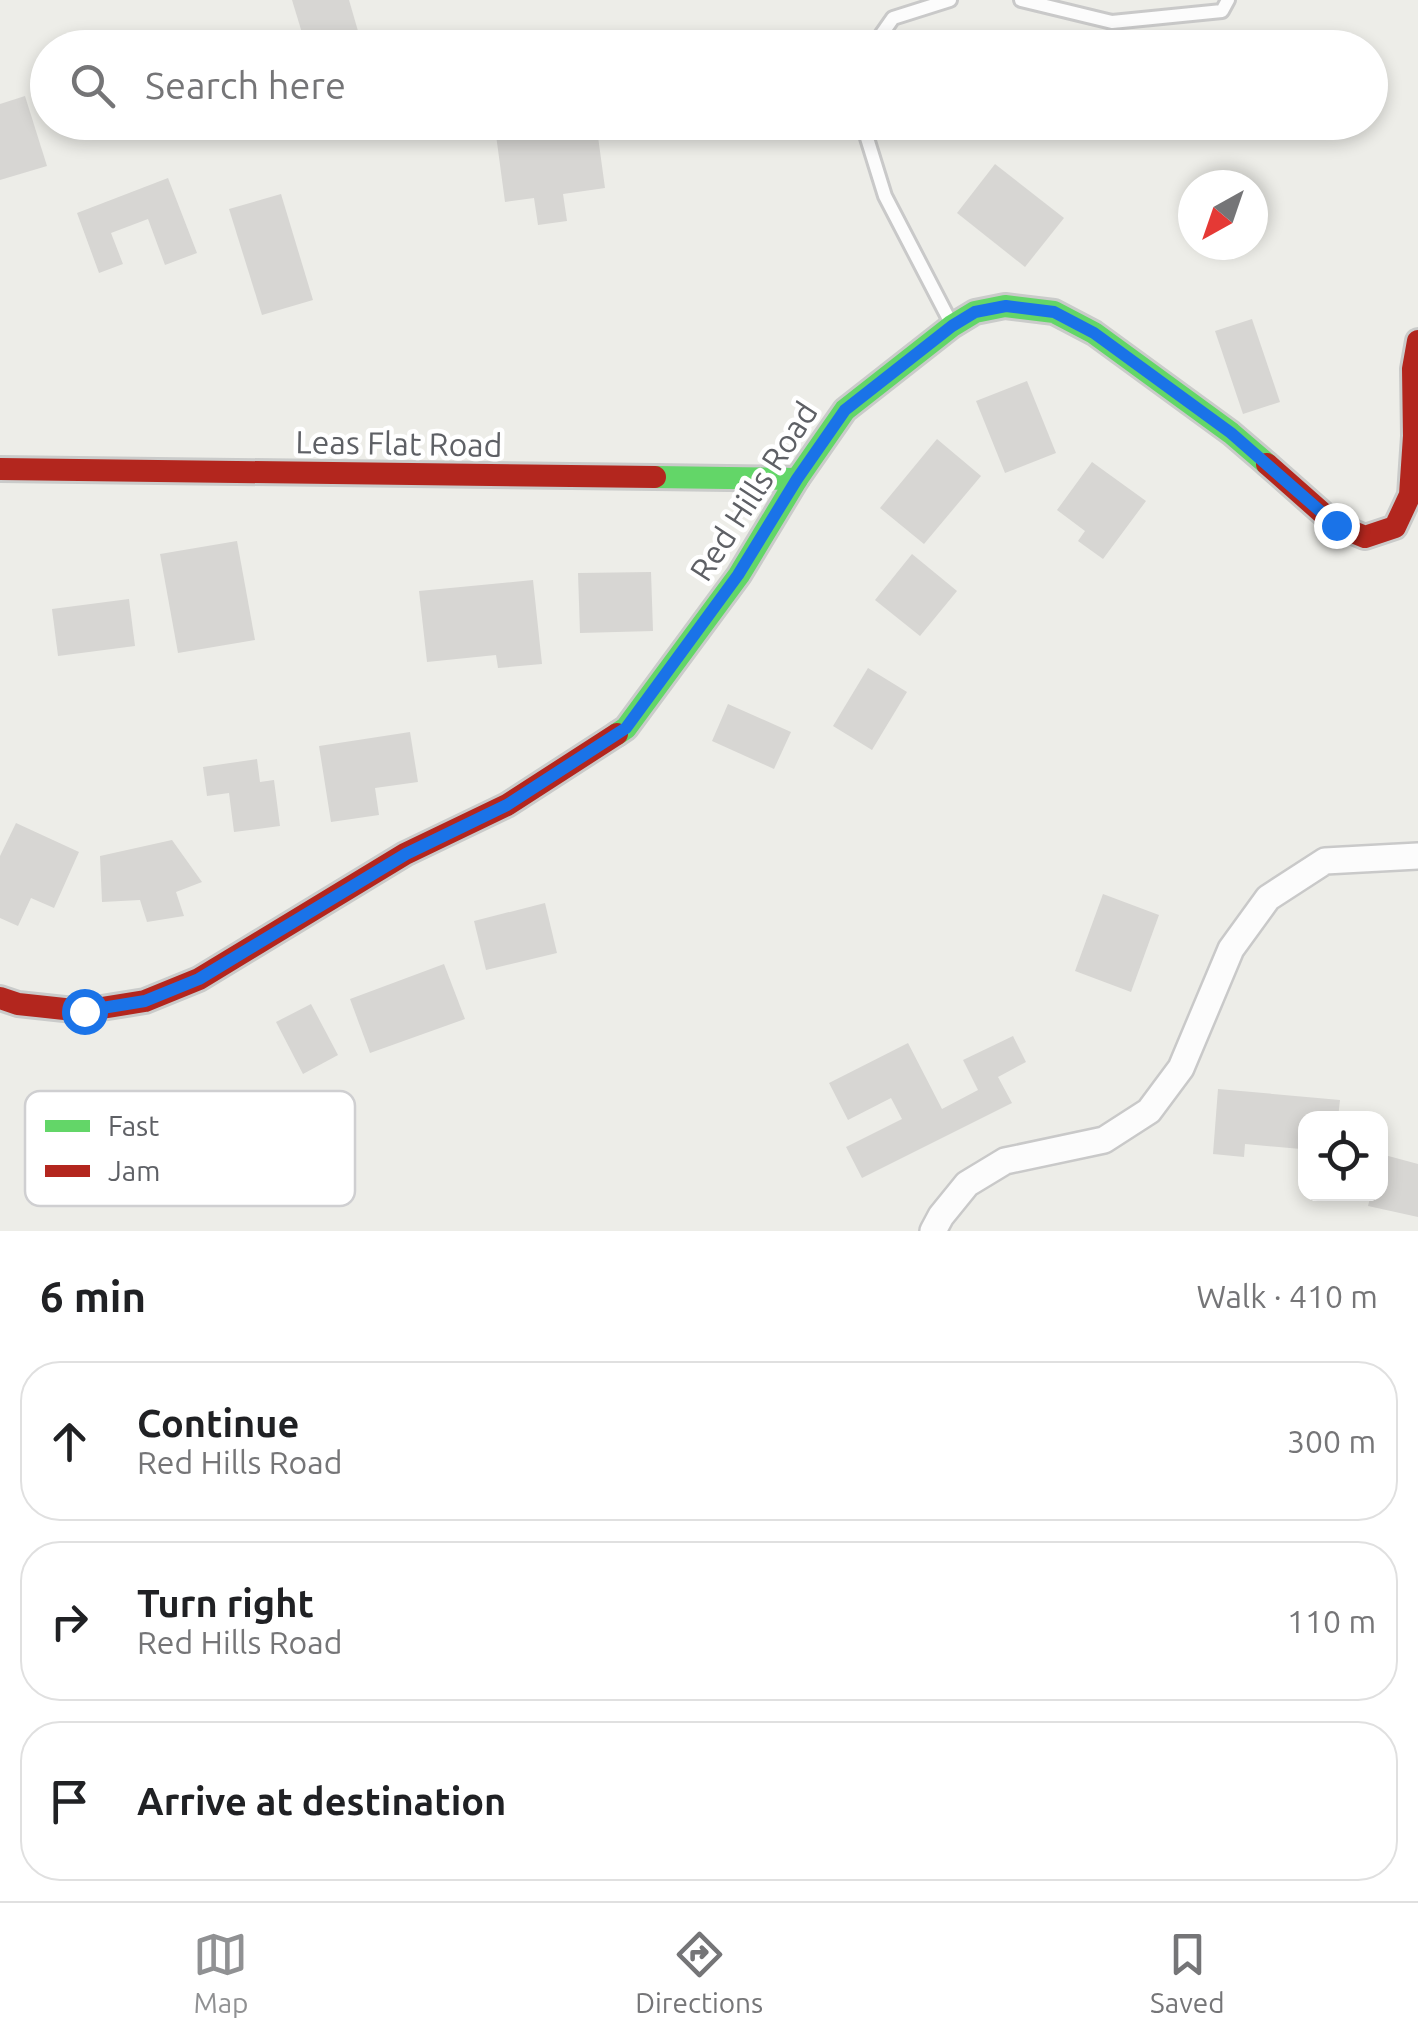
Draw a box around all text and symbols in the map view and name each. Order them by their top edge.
search box [30,30,1388,140]
icon: search [65,58,120,113]
text: Search here [145,64,346,106]
north arrow [1178,170,1268,260]
street label: Red Hills Road [682,395,824,587]
street label: Leas Flat Road [295,423,503,463]
route end [1314,503,1360,549]
route start [62,989,108,1035]
legend [25,1091,355,1206]
text: Fast [108,1110,159,1141]
map controls [1298,1111,1388,1201]
button: locate [1298,1111,1388,1201]
text: Jam [108,1155,160,1186]
text: 6 min [40,1273,146,1320]
text: Walk · 410 m [1196,1278,1378,1314]
text: Continue [137,1402,299,1444]
icon: ahead [42,1414,97,1469]
text: 300 m [1287,1423,1376,1459]
text: Red Hills Road [137,1444,342,1480]
text: Turn right [137,1582,314,1624]
icon: right [42,1594,97,1649]
text: 110 m [1287,1603,1376,1639]
text: Red Hills Road [137,1624,342,1660]
icon: arrive [42,1774,97,1829]
text: Arrive at destination [137,1780,506,1822]
tab: Map [193,1927,249,2018]
tab: Directions [635,1927,763,2018]
tab: Saved [1150,1927,1225,2018]

